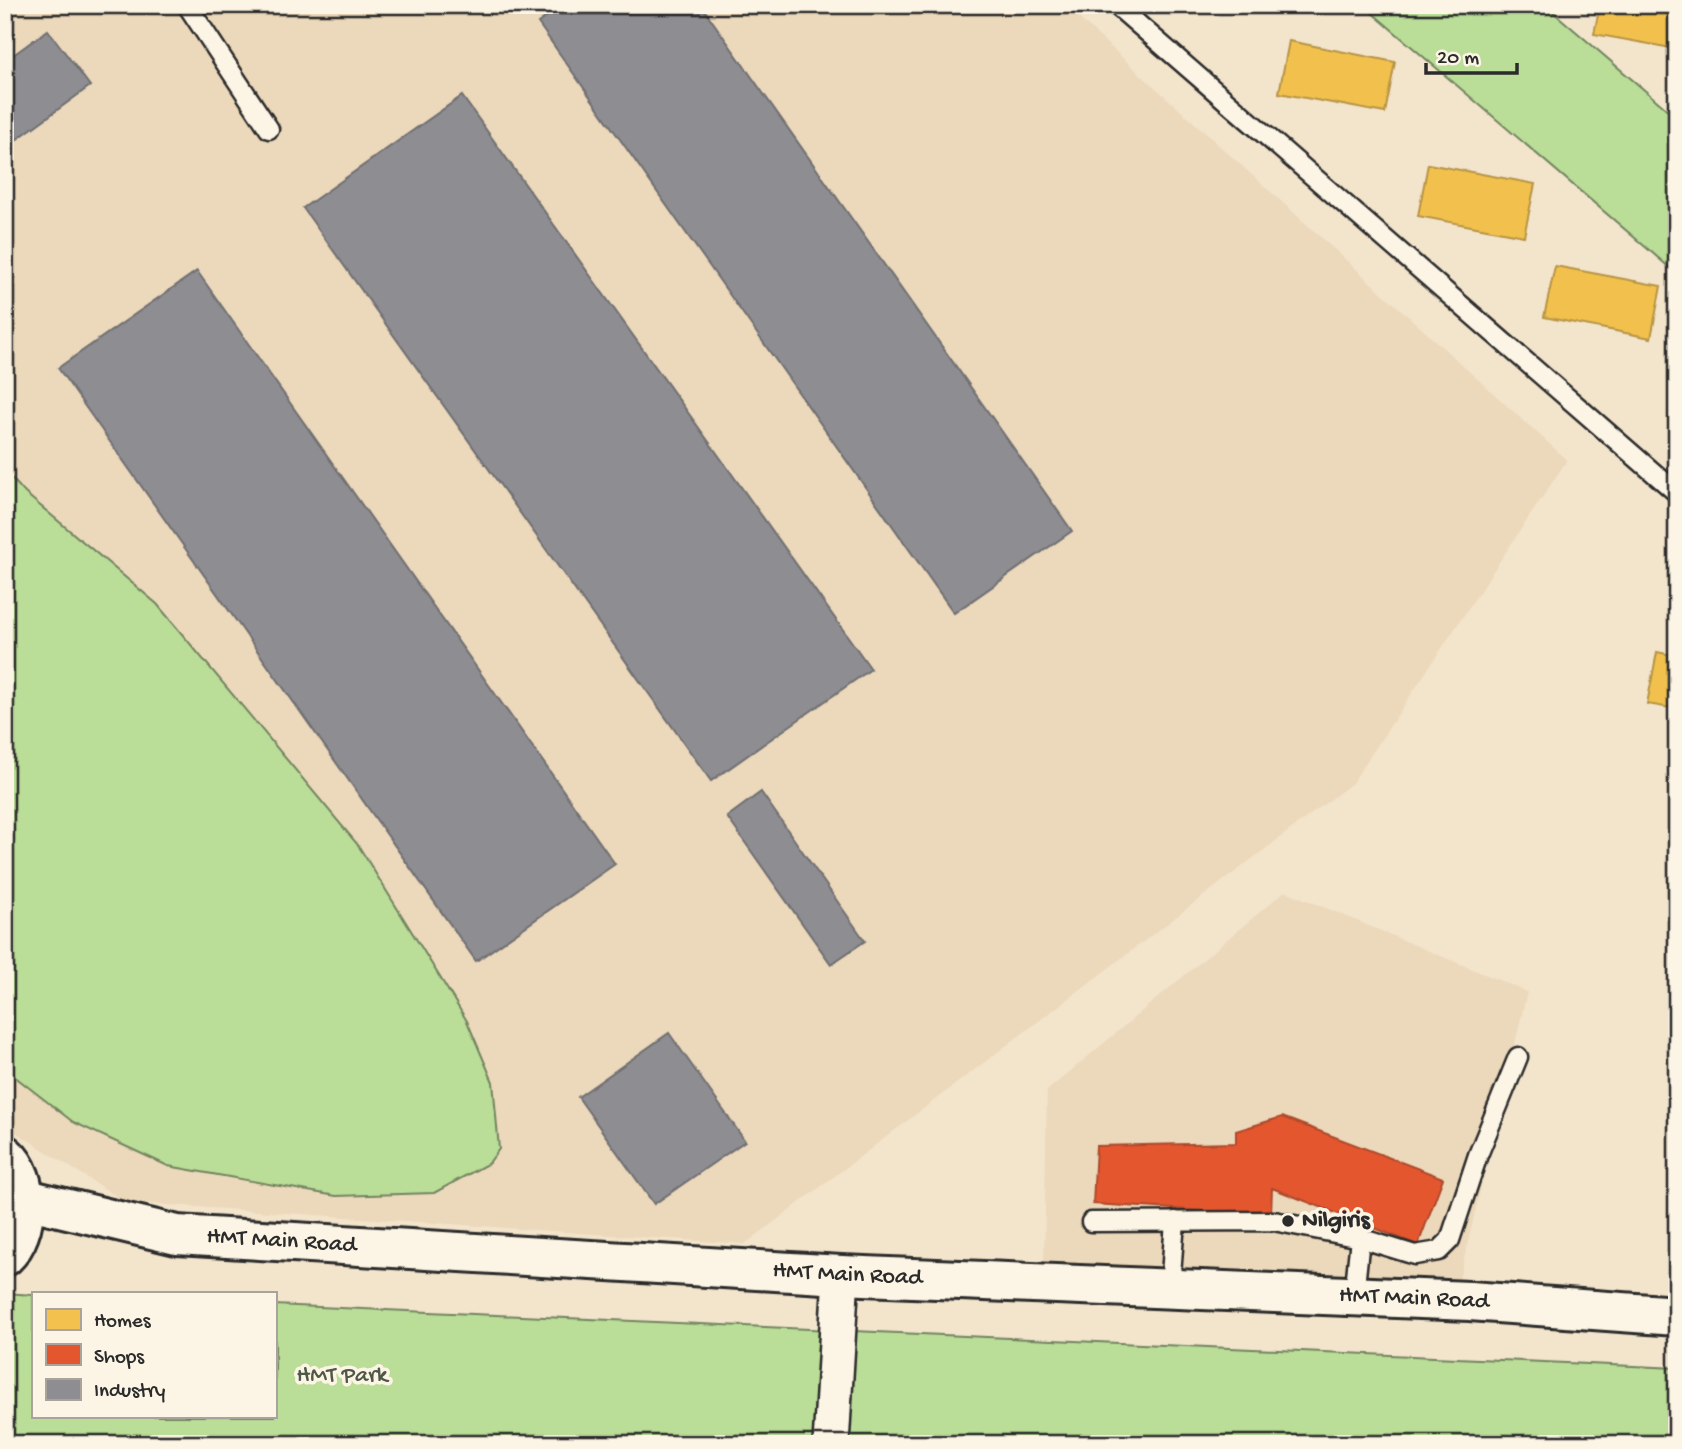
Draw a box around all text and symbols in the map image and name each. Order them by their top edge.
scale bar [1426,32,1518,76]
text: 20 m [1437,47,1479,72]
place label: Nilgiris [1302,1207,1371,1236]
marker: Nilgiris [1280,1213,1296,1229]
street label: HMT Main Road [206,1222,359,1260]
street label: HMT Main Road [772,1256,925,1293]
street label: HMT Main Road [1338,1281,1492,1317]
legend [32,1292,276,1418]
text: Homes [94,1310,152,1335]
text: Shops [94,1346,145,1371]
park label: HMT Park [296,1362,390,1391]
text: Industry [94,1380,165,1405]

